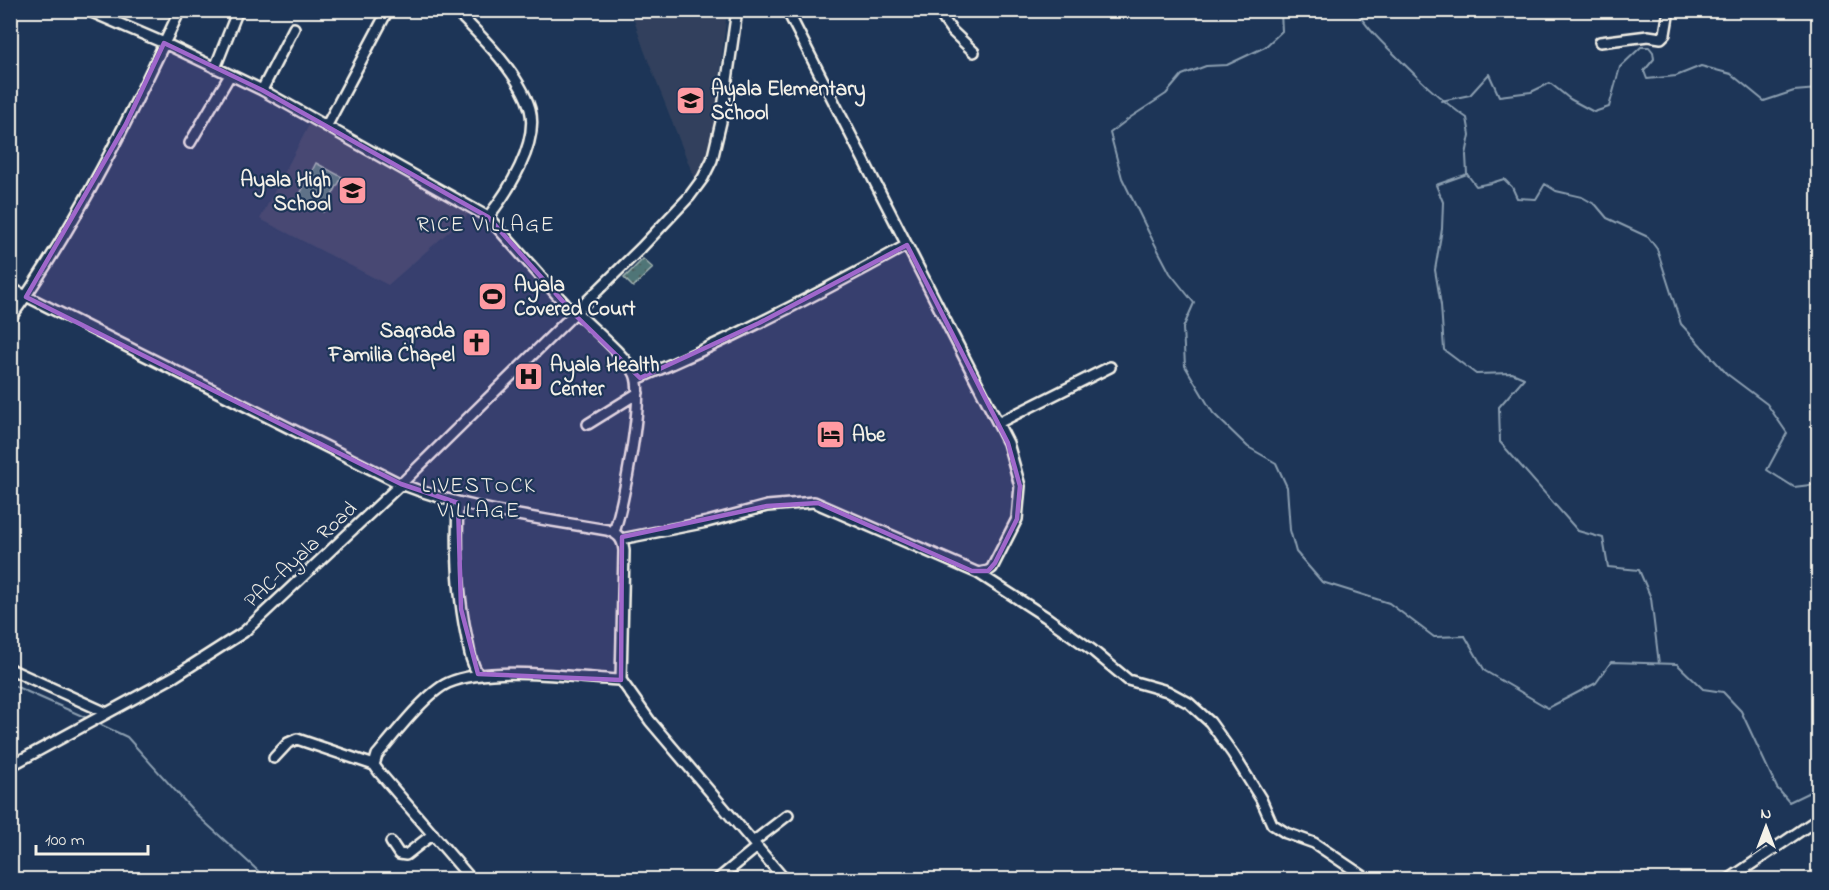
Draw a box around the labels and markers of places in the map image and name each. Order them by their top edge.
place label: Ayala Elementary School [711,75,866,129]
school or university icon: Ayala Elementary School [674,84,706,116]
place label: Ayala High School [240,166,331,220]
school or university icon: Ayala High School [336,175,368,207]
place label: Ayala Covered Court [514,271,636,325]
sports icon: Ayala Covered Court [477,280,509,312]
place label: Sagrada Familia Chapel [328,317,455,371]
church icon: Sagrada Familia Chapel [460,326,492,358]
place label: Ayala Health Center [550,351,660,405]
hospital icon: Ayala Health Center [513,360,545,392]
hotel icon: Abe [815,418,847,450]
place label: Abe [852,421,886,451]

